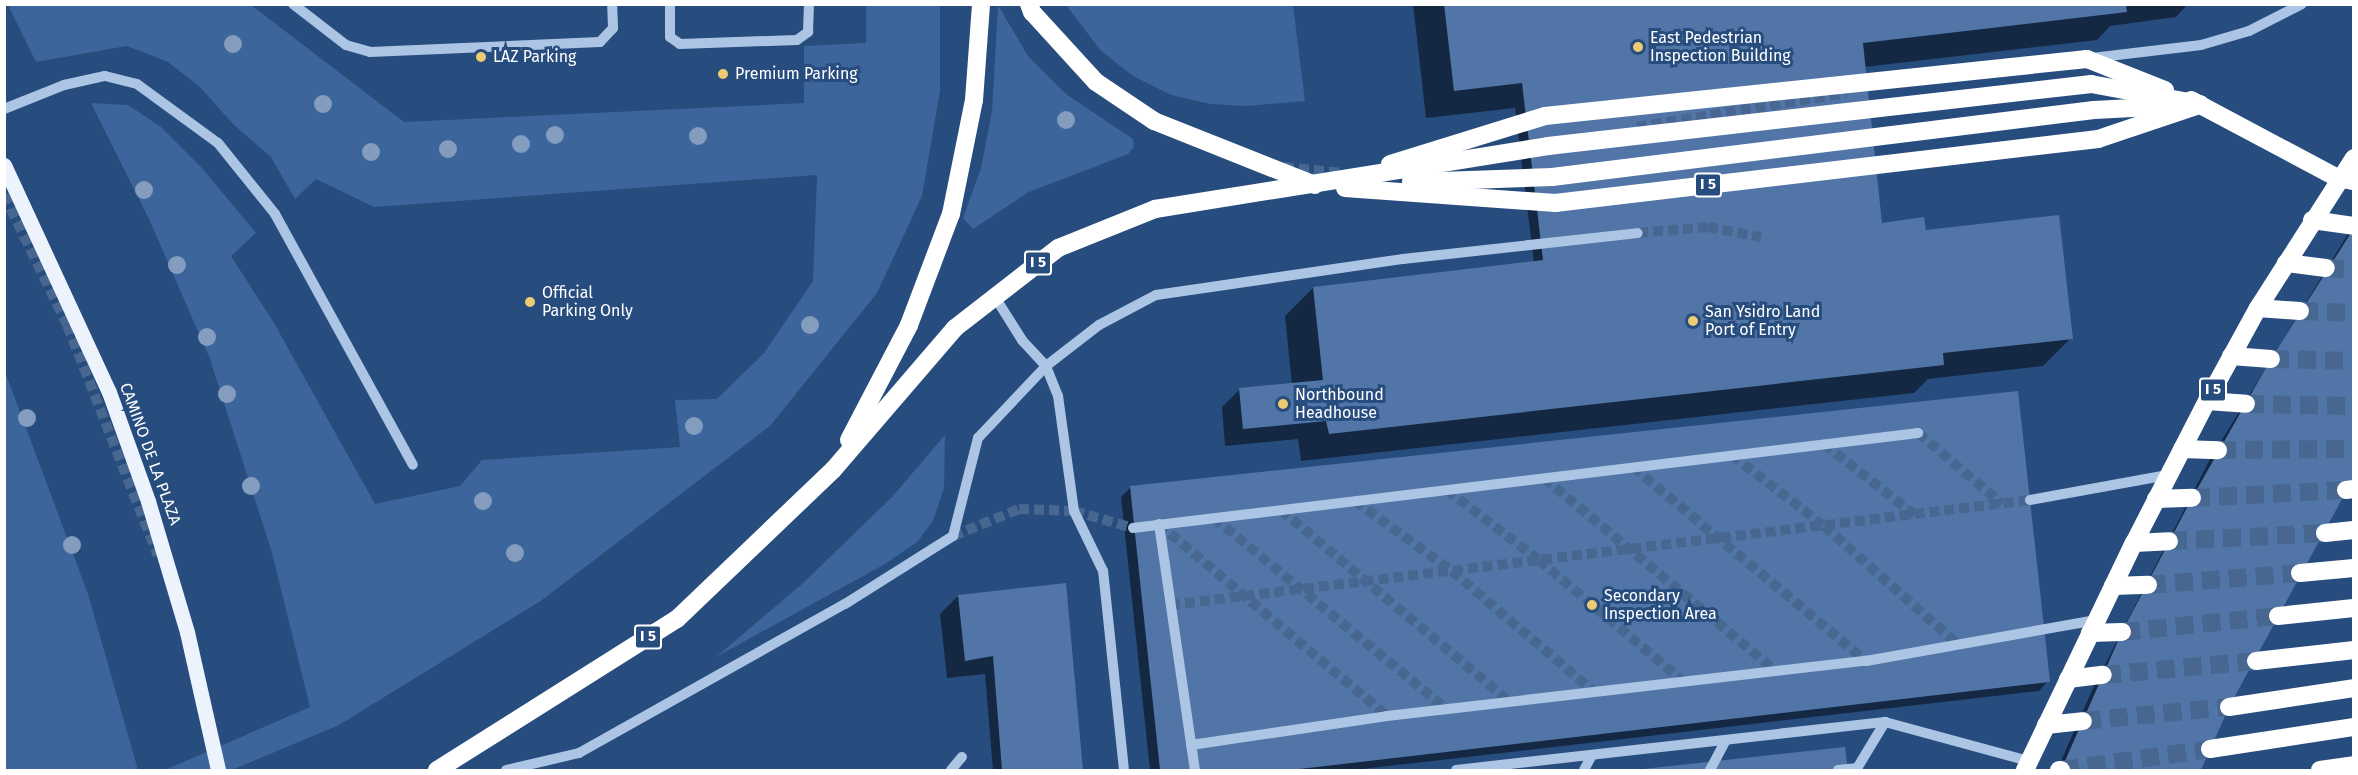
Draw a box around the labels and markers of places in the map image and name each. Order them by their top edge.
place label: East Pedestrian Inspection Building [1650,28,1791,66]
marker: East Pedestrian Inspection Building [1631,40,1645,54]
place label: LAZ Parking [493,47,576,67]
marker: LAZ Parking [474,50,488,64]
place label: Premium Parking [735,64,858,84]
marker: Premium Parking [716,67,730,81]
place label: Official Parking Only [542,283,633,321]
marker: Official Parking Only [523,295,537,309]
place label: San Ysidro Land Port of Entry [1705,302,1820,340]
marker: San Ysidro Land Port of Entry [1686,314,1700,328]
place label: Northbound Headhouse [1295,385,1384,423]
marker: Northbound Headhouse [1276,397,1290,411]
place label: Secondary Inspection Area [1604,586,1717,624]
marker: Secondary Inspection Area [1585,598,1599,612]

